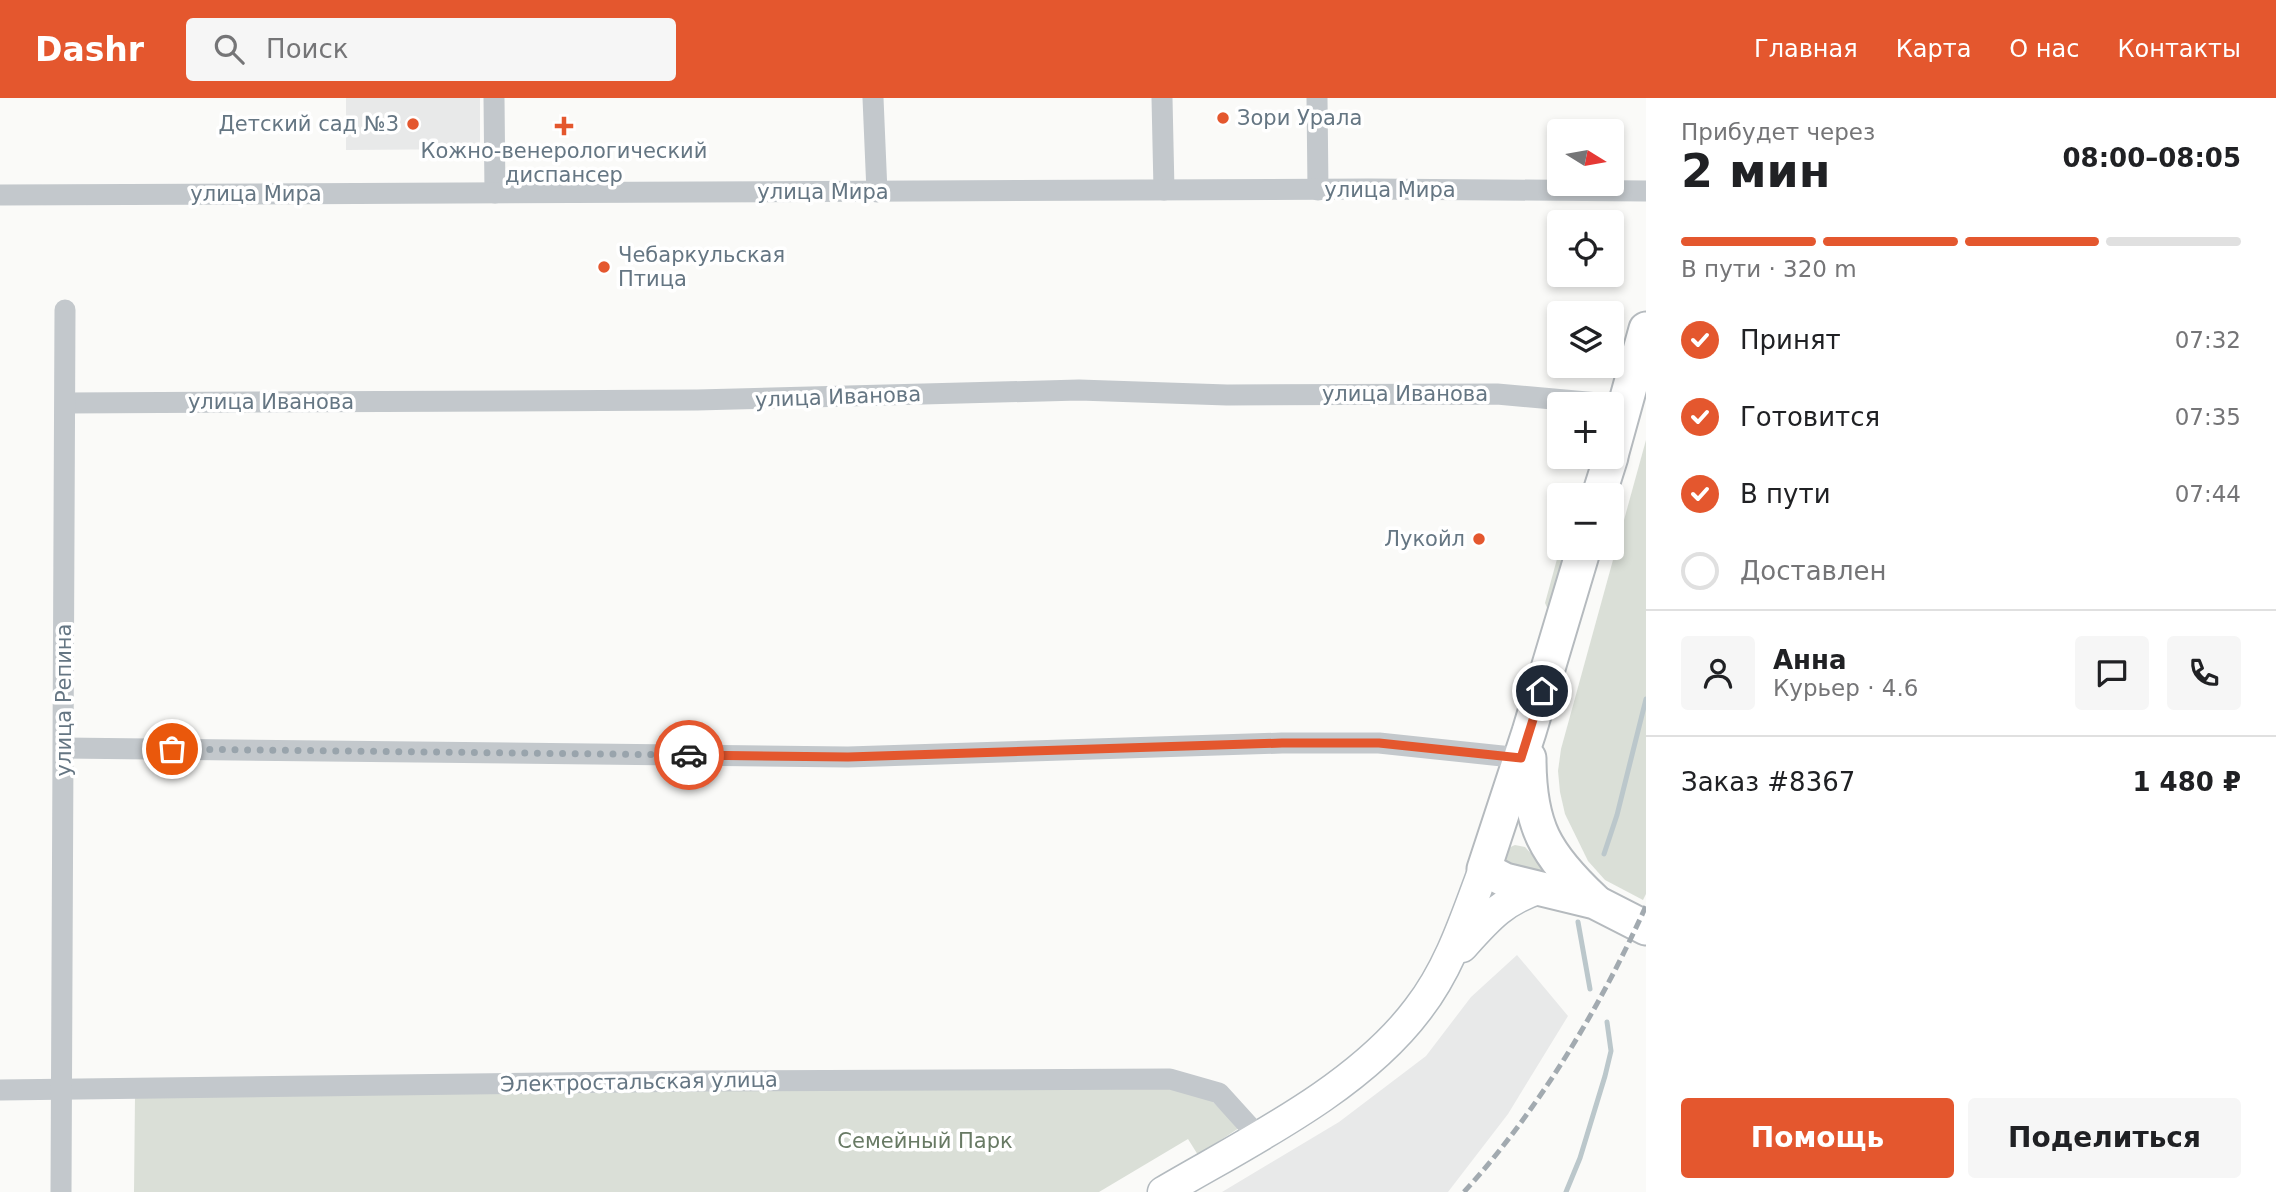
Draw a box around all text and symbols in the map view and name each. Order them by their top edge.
search box [186,18,676,81]
text: Dashr [35,30,144,69]
icon: search [210,30,248,68]
text: Поиск [266,34,348,64]
text: Главная [1754,35,1858,63]
text: Карта [1896,35,1971,63]
text: О нас [2009,35,2079,63]
text: Контакты [2117,35,2241,63]
place label: Зори Урала [1237,106,1362,130]
marker: Зори Урала [1215,110,1231,126]
place label: Детский сад №3 [218,112,399,136]
marker: Детский сад №3 [405,116,421,132]
marker: Кожно-венерологический диспансер [554,116,574,136]
north arrow [1547,119,1624,196]
map controls [1547,119,1624,560]
text: Прибудет через [1681,119,1875,145]
place label: Кожно-венерологический диспансер [421,139,707,187]
text: 08:00–08:05 [2062,143,2241,173]
text: 2 мин [1681,144,1831,198]
street label: улица Мира [1324,178,1456,202]
street label: улица Мира [757,180,889,204]
street label: улица Мира [190,182,322,206]
button: locate [1547,210,1624,287]
place label: Чебаркульская Птица [618,243,785,291]
text: В пути · 320 m [1681,256,1857,282]
marker: Чебаркульская Птица [596,259,612,275]
button: layers [1547,301,1624,378]
icon: check [1681,321,1719,359]
text: Принят [1740,325,1841,355]
text: 07:32 [2175,327,2241,353]
street label: улица Иванова [755,382,921,412]
street label: улица Иванова [1322,382,1488,406]
street label: улица Иванова [188,390,354,414]
button: + [1547,392,1624,469]
icon: check [1681,398,1719,436]
text: Готовится [1740,402,1880,432]
text: 07:35 [2175,404,2241,430]
icon: check [1681,475,1719,513]
text: В пути [1740,479,1831,509]
text: 07:44 [2175,481,2241,507]
button: − [1547,483,1624,560]
place label: Лукойл [1384,527,1465,551]
marker: Лукойл [1471,531,1487,547]
text: Доставлен [1740,556,1887,586]
street label: улица Репина [52,624,76,776]
button: person [1681,636,1755,710]
button: chat [2075,636,2149,710]
button: phone [2167,636,2241,710]
text: Анна [1773,645,1847,675]
pin [1512,661,1572,721]
icon: home [1523,672,1561,710]
text: Курьер · 4.6 [1773,675,1918,701]
pin [142,719,202,779]
courier [654,720,724,790]
icon: bag [153,730,191,768]
icon: car [670,736,708,774]
text: Заказ #8367 [1681,767,1855,797]
text: 1 480 ₽ [2132,767,2241,797]
street label: Электростальская улица [500,1068,778,1096]
button: Помощь [1681,1098,1954,1178]
button: Поделиться [1968,1098,2241,1178]
park label: Семейный Парк [837,1129,1013,1153]

